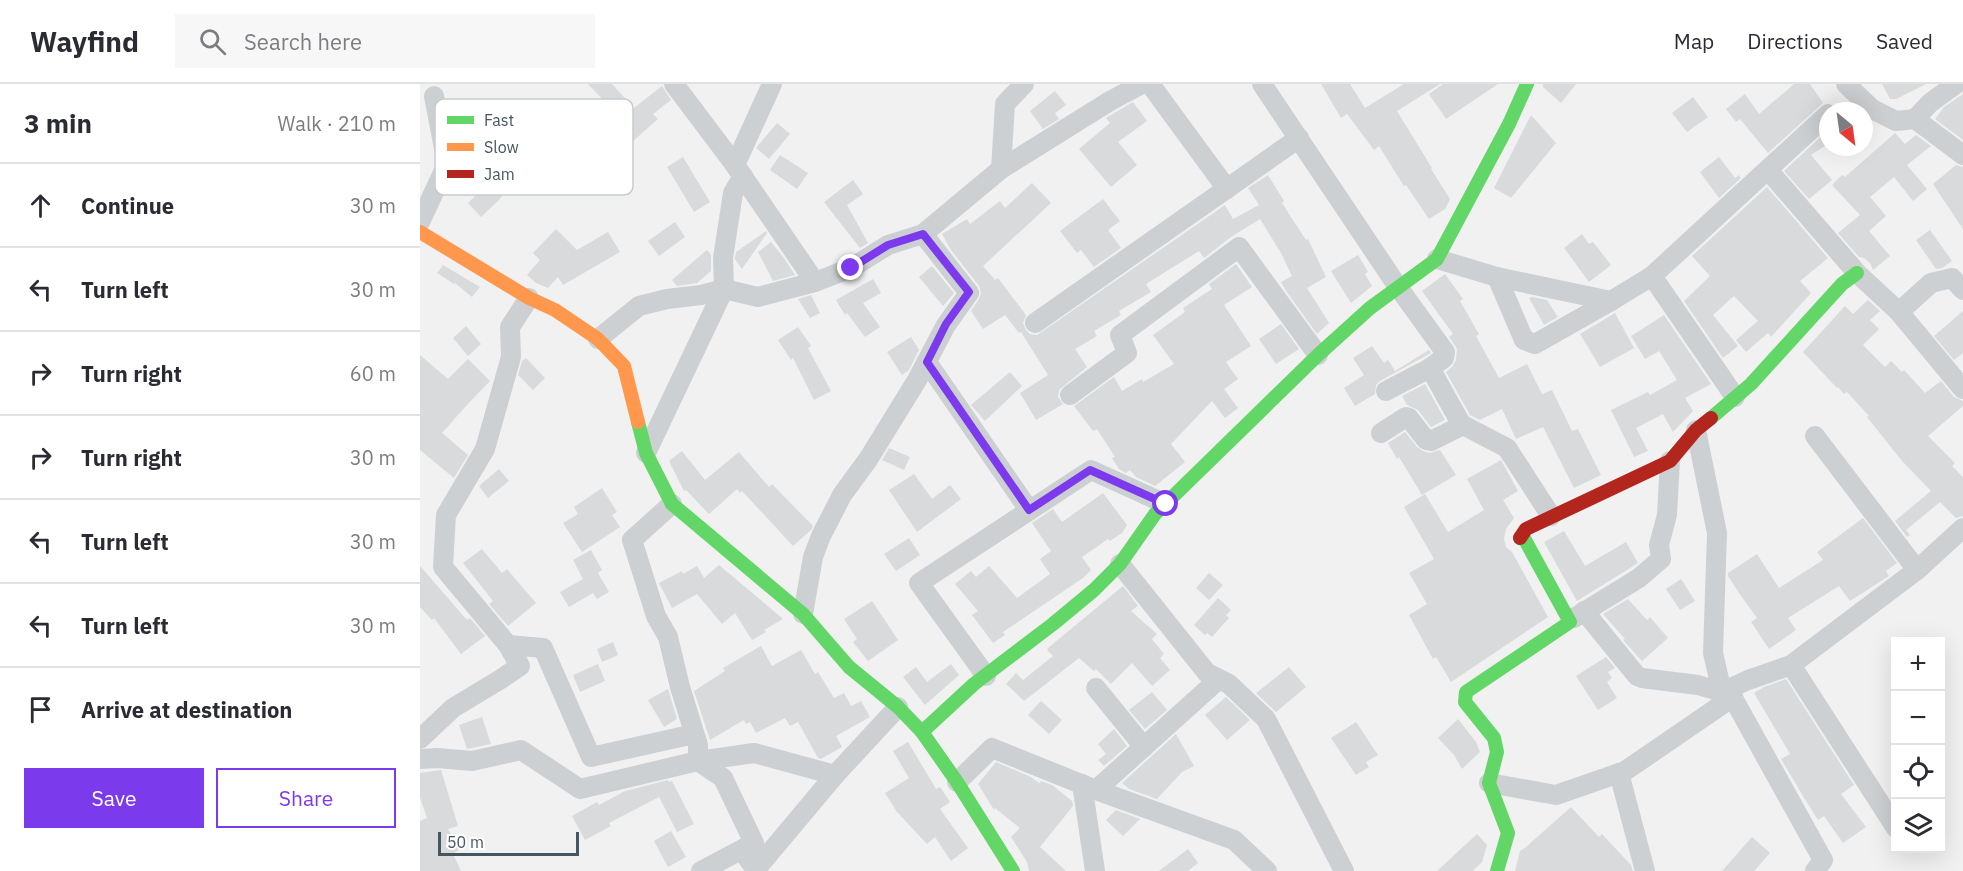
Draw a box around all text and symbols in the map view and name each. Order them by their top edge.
search box [175,14,595,68]
text: Wayfind [30,23,139,60]
icon: search [196,25,229,58]
text: Search here [244,27,362,56]
text: Map [1674,27,1714,55]
text: Directions [1747,27,1843,55]
text: Saved [1876,27,1933,55]
legend [435,99,633,195]
north arrow [1819,102,1873,156]
text: 3 min [24,106,92,140]
text: Walk · 210 m [278,110,396,137]
text: Fast [484,110,514,130]
text: Slow [484,137,519,157]
text: Jam [484,164,515,184]
icon: ahead [24,189,57,222]
text: Continue [81,191,174,220]
text: 30 m [350,192,396,219]
route end [837,254,863,280]
icon: left [24,273,57,306]
text: Turn left [81,275,169,304]
text: 30 m [350,276,396,303]
icon: right [24,357,57,390]
text: Turn right [81,359,182,388]
text: 60 m [350,360,396,387]
icon: right [24,441,57,474]
text: Turn right [81,443,182,472]
text: 30 m [350,444,396,471]
route start [1152,490,1178,516]
icon: left [24,525,57,558]
text: Turn left [81,527,169,556]
text: 30 m [350,528,396,555]
icon: left [24,609,57,642]
text: Turn left [81,611,169,640]
text: 30 m [350,612,396,639]
map controls [1891,637,1945,853]
button: + [1891,637,1945,691]
button: − [1891,691,1945,745]
icon: arrive [24,693,57,726]
text: Arrive at destination [81,695,292,724]
button: locate [1891,745,1945,799]
button: Save [24,768,204,828]
button: Share [216,768,396,828]
button: layers [1891,799,1945,853]
scale bar [438,829,579,856]
text: 50 m [447,832,484,852]

